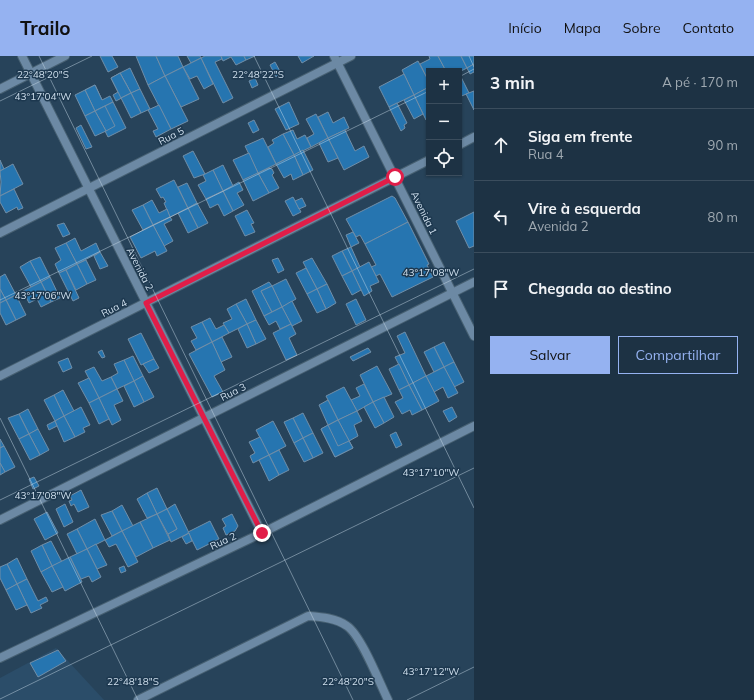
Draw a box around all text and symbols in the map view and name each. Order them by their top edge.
text: Trailo [20,16,71,40]
text: Início [508,19,542,37]
text: Mapa [564,19,601,37]
text: Sobre [623,19,661,37]
text: Contato [683,19,734,37]
text: 22°48'20"S [17,68,69,81]
text: 22°48'22"S [232,68,284,81]
map controls [426,68,462,176]
button: + [426,68,462,104]
text: 3 min [490,72,535,93]
text: A pé · 170 m [662,74,738,90]
text: 43°17'04"W [15,90,71,103]
button: − [426,104,462,140]
street label: Rua 5 [156,124,186,148]
text: Siga em frente [528,127,633,146]
icon: ahead [490,134,512,156]
text: 90 m [708,137,738,153]
button: locate [426,140,462,176]
text: Rua 4 [528,146,564,162]
route start [386,168,404,186]
street label: Avenida 1 [408,189,440,237]
text: Vire à esquerda [528,199,641,218]
icon: left [490,206,512,228]
text: 80 m [708,209,738,225]
text: Avenida 2 [528,218,589,234]
street label: Avenida 2 [124,245,156,293]
text: 43°17'08"W [403,266,459,279]
icon: arrive [490,278,512,300]
text: Chegada ao destino [528,279,672,298]
text: 43°17'06"W [15,289,71,302]
street label: Rua 4 [99,296,129,320]
button: Salvar [490,336,610,374]
button: Compartilhar [618,336,738,374]
street label: Rua 3 [218,380,248,404]
text: 43°17'10"W [403,466,459,479]
text: 43°17'08"W [15,489,71,502]
route end [253,524,271,542]
street label: Rua 2 [208,529,238,553]
text: 43°17'12"W [403,665,459,678]
text: 22°48'18"S [107,675,159,688]
text: 22°48'20"S [322,675,374,688]

